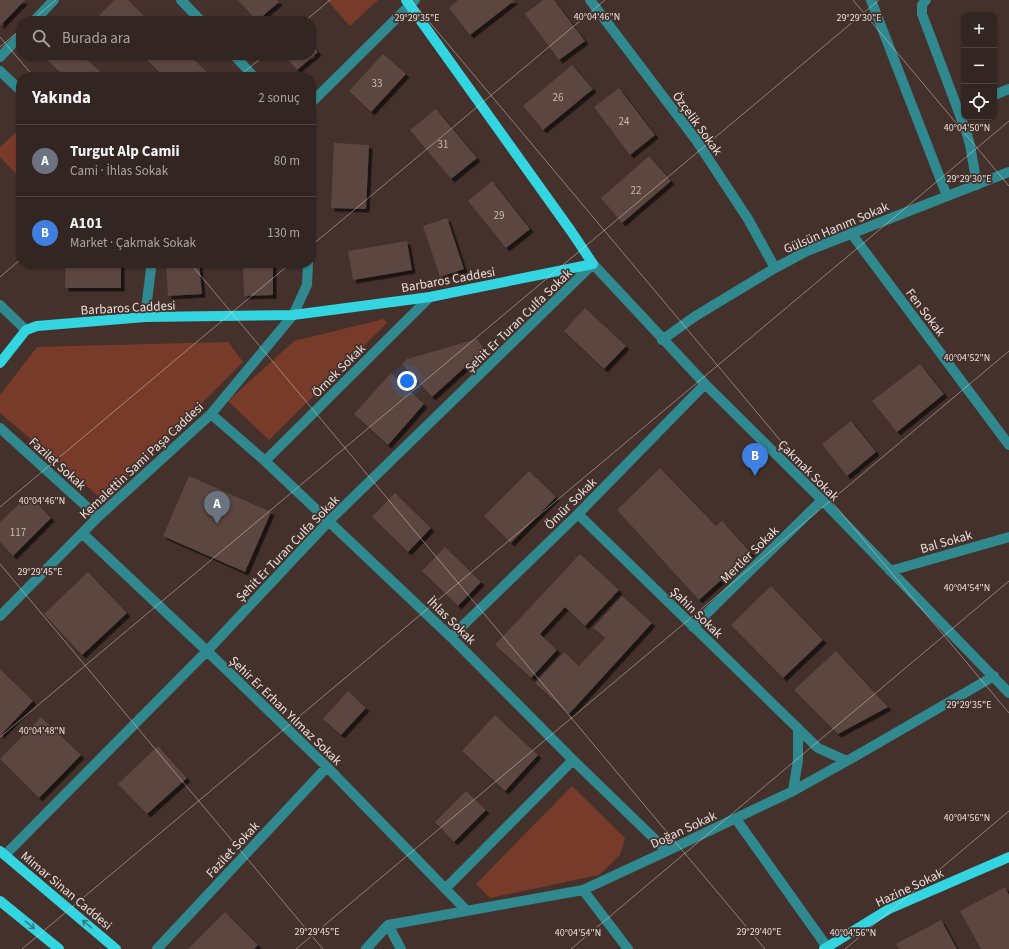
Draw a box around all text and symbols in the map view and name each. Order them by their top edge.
text: 40°04'46"N [574,10,620,24]
text: 29°29'35"E [394,11,440,25]
text: 29°29'30"E [836,11,882,25]
map controls [961,12,997,120]
button: + [961,12,997,48]
search box [16,16,316,60]
icon: search [30,27,52,49]
text: Burada ara [62,28,130,49]
button: − [961,48,997,84]
house number: 33 [372,76,382,91]
button: locate [961,84,997,120]
text: Yakında [32,86,91,110]
street label: Özçelik Sokak [668,88,727,160]
text: 2 sonuç [258,89,300,107]
house number: 26 [553,90,564,105]
house number: 24 [619,114,630,129]
text: 40°04'50"N [944,121,990,135]
house number: 31 [438,137,448,152]
text: Turgut Alp Camii [70,141,180,162]
text: A [41,152,49,170]
text: 80 m [274,152,300,170]
text: Cami · İhlas Sokak [70,162,168,180]
text: 29°29'30"E [946,172,992,186]
house number: 22 [631,183,641,198]
street label: Gülsün Hanım Sokak [781,197,892,258]
house number: 29 [494,208,504,223]
text: A101 [70,213,102,234]
text: B [41,224,49,242]
text: 130 m [267,224,300,242]
text: Market · Çakmak Sokak [70,234,196,252]
street label: Barbaros Caddesi [400,263,497,297]
street label: Şehit Er Turan Culfa Sokak [461,264,576,377]
street label: Fen Sokak [901,285,949,341]
street label: Barbaros Caddesi [80,297,176,319]
street label: Örnek Sokak [308,340,370,401]
text: 40°04'52"N [944,351,990,365]
your location [397,371,417,391]
street label: Kemalettin Sami Paşa Caddesi [76,398,208,523]
street label: Fazilet Sokak [25,433,90,495]
street label: Çakmak Sokak [774,436,843,506]
pin: B [742,443,768,476]
street label: Ömür Sokak [541,473,601,534]
pin: A [204,491,230,524]
street label: Şehit Er Turan Culfa Sokak [232,491,344,606]
text: 40°04'46"N [19,494,65,508]
street label: Mertler Sokak [716,522,783,587]
house number: 117 [10,525,26,540]
street label: Bal Sokak [918,526,975,558]
text: 29°29'45"E [17,565,63,579]
text: 40°04'54"N [944,581,990,595]
street label: Şahin Sokak [666,583,727,643]
street label: İhlas Sokak [423,593,480,649]
street label: Şehir Er Erhan Yılmaz Sokak [225,652,346,770]
text: 29°29'35"E [946,698,992,712]
text: 40°04'48"N [19,724,65,738]
street label: Doğan Sokak [647,807,720,853]
text: 40°04'56"N [944,811,990,825]
street label: Fazilet Sokak [202,817,264,882]
street label: Mimar Sinan Caddesi [17,847,116,934]
street label: Hazine Sokak [872,864,947,912]
one-way arrow [81,919,92,928]
one-way arrow [24,921,35,929]
text: 29°29'45"E [294,925,340,939]
text: 29°29'40"E [736,925,782,939]
text: 40°04'54"N [555,926,601,940]
text: 40°04'56"N [830,926,876,940]

